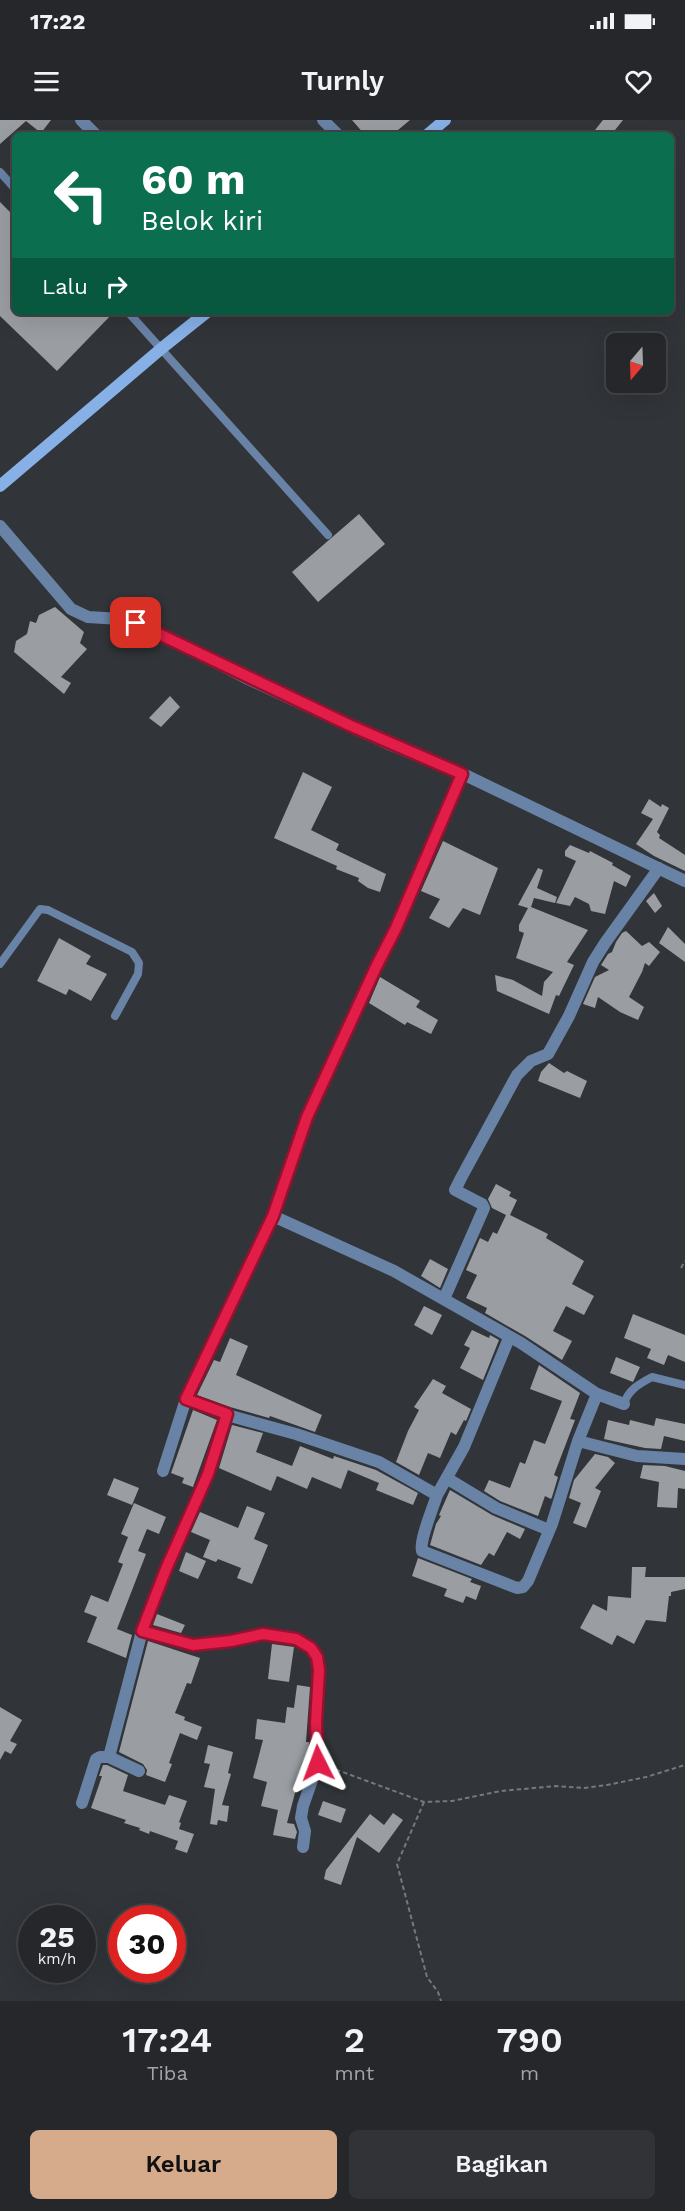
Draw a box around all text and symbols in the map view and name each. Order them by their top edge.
text: 17:22 [30,9,85,34]
icon: menu [30,65,63,98]
text: Turnly [301,65,384,97]
icon: heart [622,65,655,98]
text: 60 m [141,155,245,204]
icon: left [42,156,120,234]
text: Belok kiri [141,205,263,237]
icon: right [100,270,133,303]
text: Lalu [42,274,88,299]
north arrow [606,333,666,393]
map controls [606,333,666,393]
pin [110,597,161,648]
icon: arrive [119,606,152,639]
position arrow [286,1731,350,1795]
speed limit sign: 30 [108,1905,186,1983]
text: 25 [39,1919,75,1954]
text: km/h [38,1950,76,1968]
text: 17:24 [122,2019,212,2061]
text: 2 [344,2019,365,2061]
text: 790 [496,2019,563,2061]
text: Tiba [147,2061,188,2085]
text: mnt [334,2061,374,2085]
text: m [520,2061,539,2085]
button: Keluar [30,2130,337,2199]
button: Bagikan [349,2130,655,2199]

